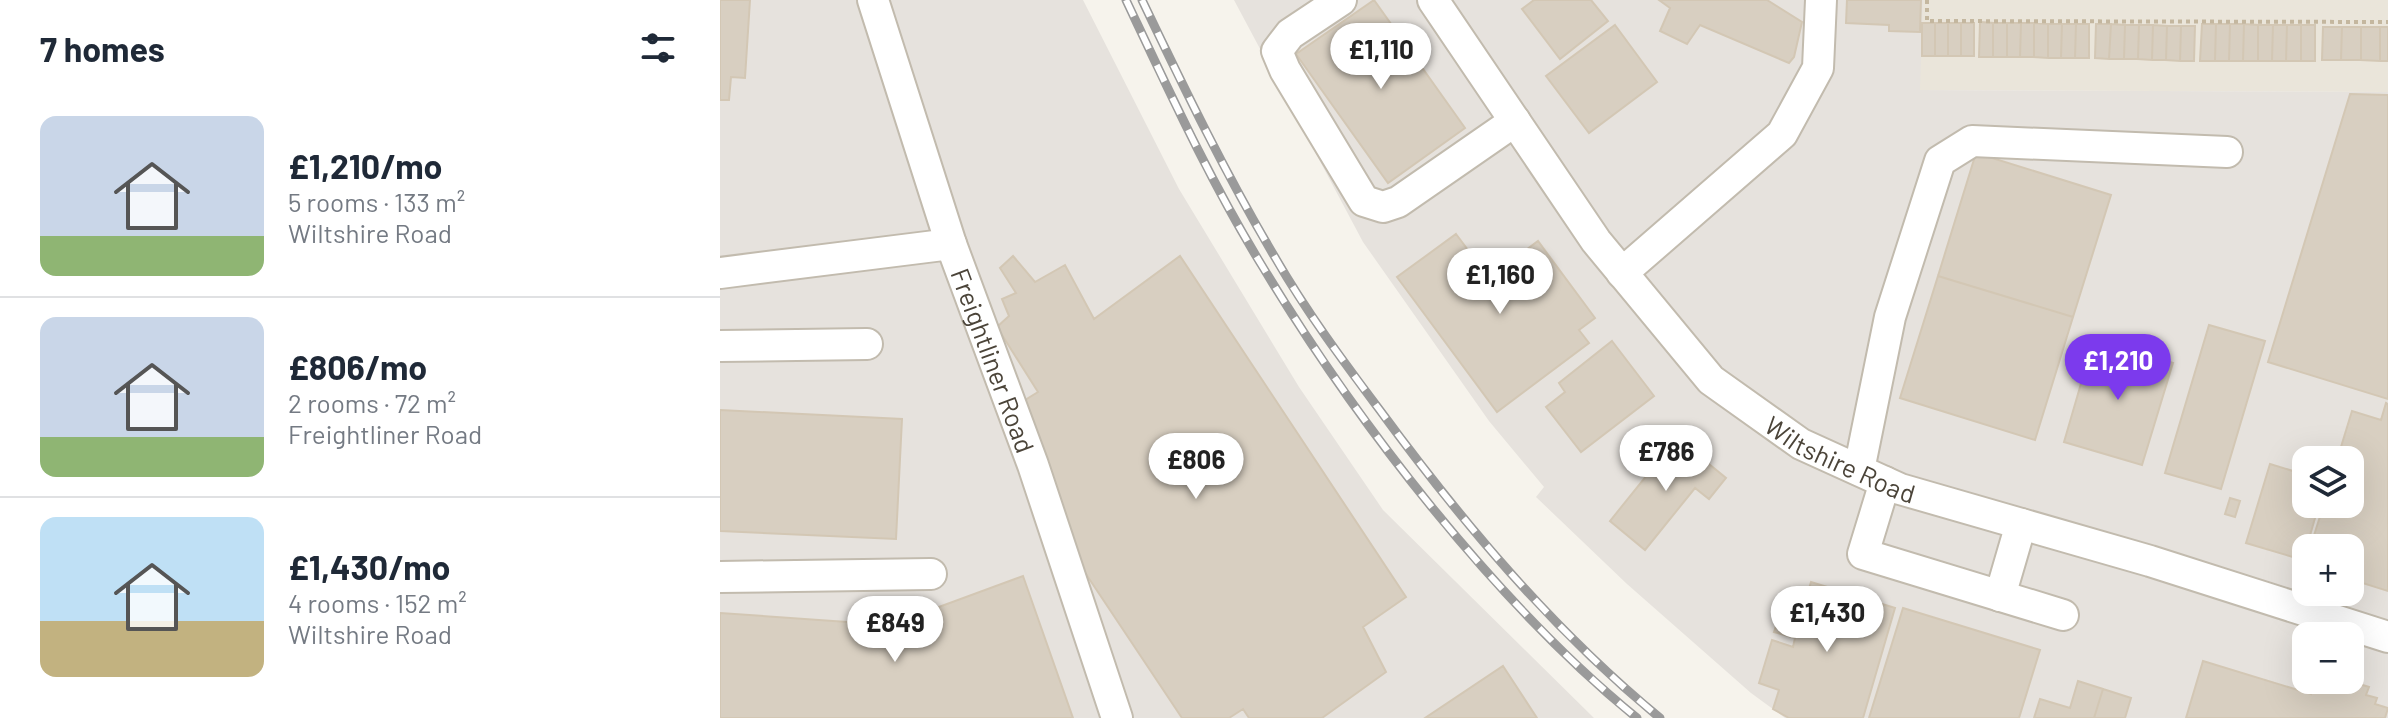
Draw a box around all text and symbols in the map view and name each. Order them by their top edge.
pin: £1,110 [1316,23,1446,91]
icon: filters [636,26,680,70]
text: 7 homes [40,28,165,69]
text: £1,110 [1348,33,1414,64]
text: £1,210/mo [288,145,442,186]
icon: home [104,148,200,244]
text: 5 rooms · 133 m² [288,186,465,217]
text: Wiltshire Road [288,217,452,248]
pin: £1,160 [1435,248,1565,316]
text: £1,160 [1465,258,1535,289]
street label: Freightliner Road [946,264,1042,457]
pin: £1,210 [2053,334,2183,402]
text: £1,210 [2083,344,2153,375]
text: £806/mo [288,346,427,387]
icon: home [104,349,200,445]
text: 2 rooms · 72 m² [288,387,456,418]
street label: Wiltshire Road [1760,408,1919,508]
text: Freightliner Road [288,418,482,449]
pin: £786 [1619,425,1713,493]
pin: £806 [1149,433,1243,501]
text: £786 [1638,435,1694,466]
text: £806 [1167,443,1225,474]
map controls [2292,446,2364,694]
button: layers [2292,446,2364,518]
button: + [2292,534,2364,606]
text: £1,430/mo [288,546,451,587]
icon: home [104,549,200,645]
pin: £1,430 [1762,586,1892,654]
text: 4 rooms · 152 m² [288,587,467,618]
pin: £849 [848,596,942,664]
text: £1,430 [1789,596,1865,627]
text: £849 [865,606,925,637]
text: Wiltshire Road [288,618,452,649]
button: − [2292,622,2364,694]

